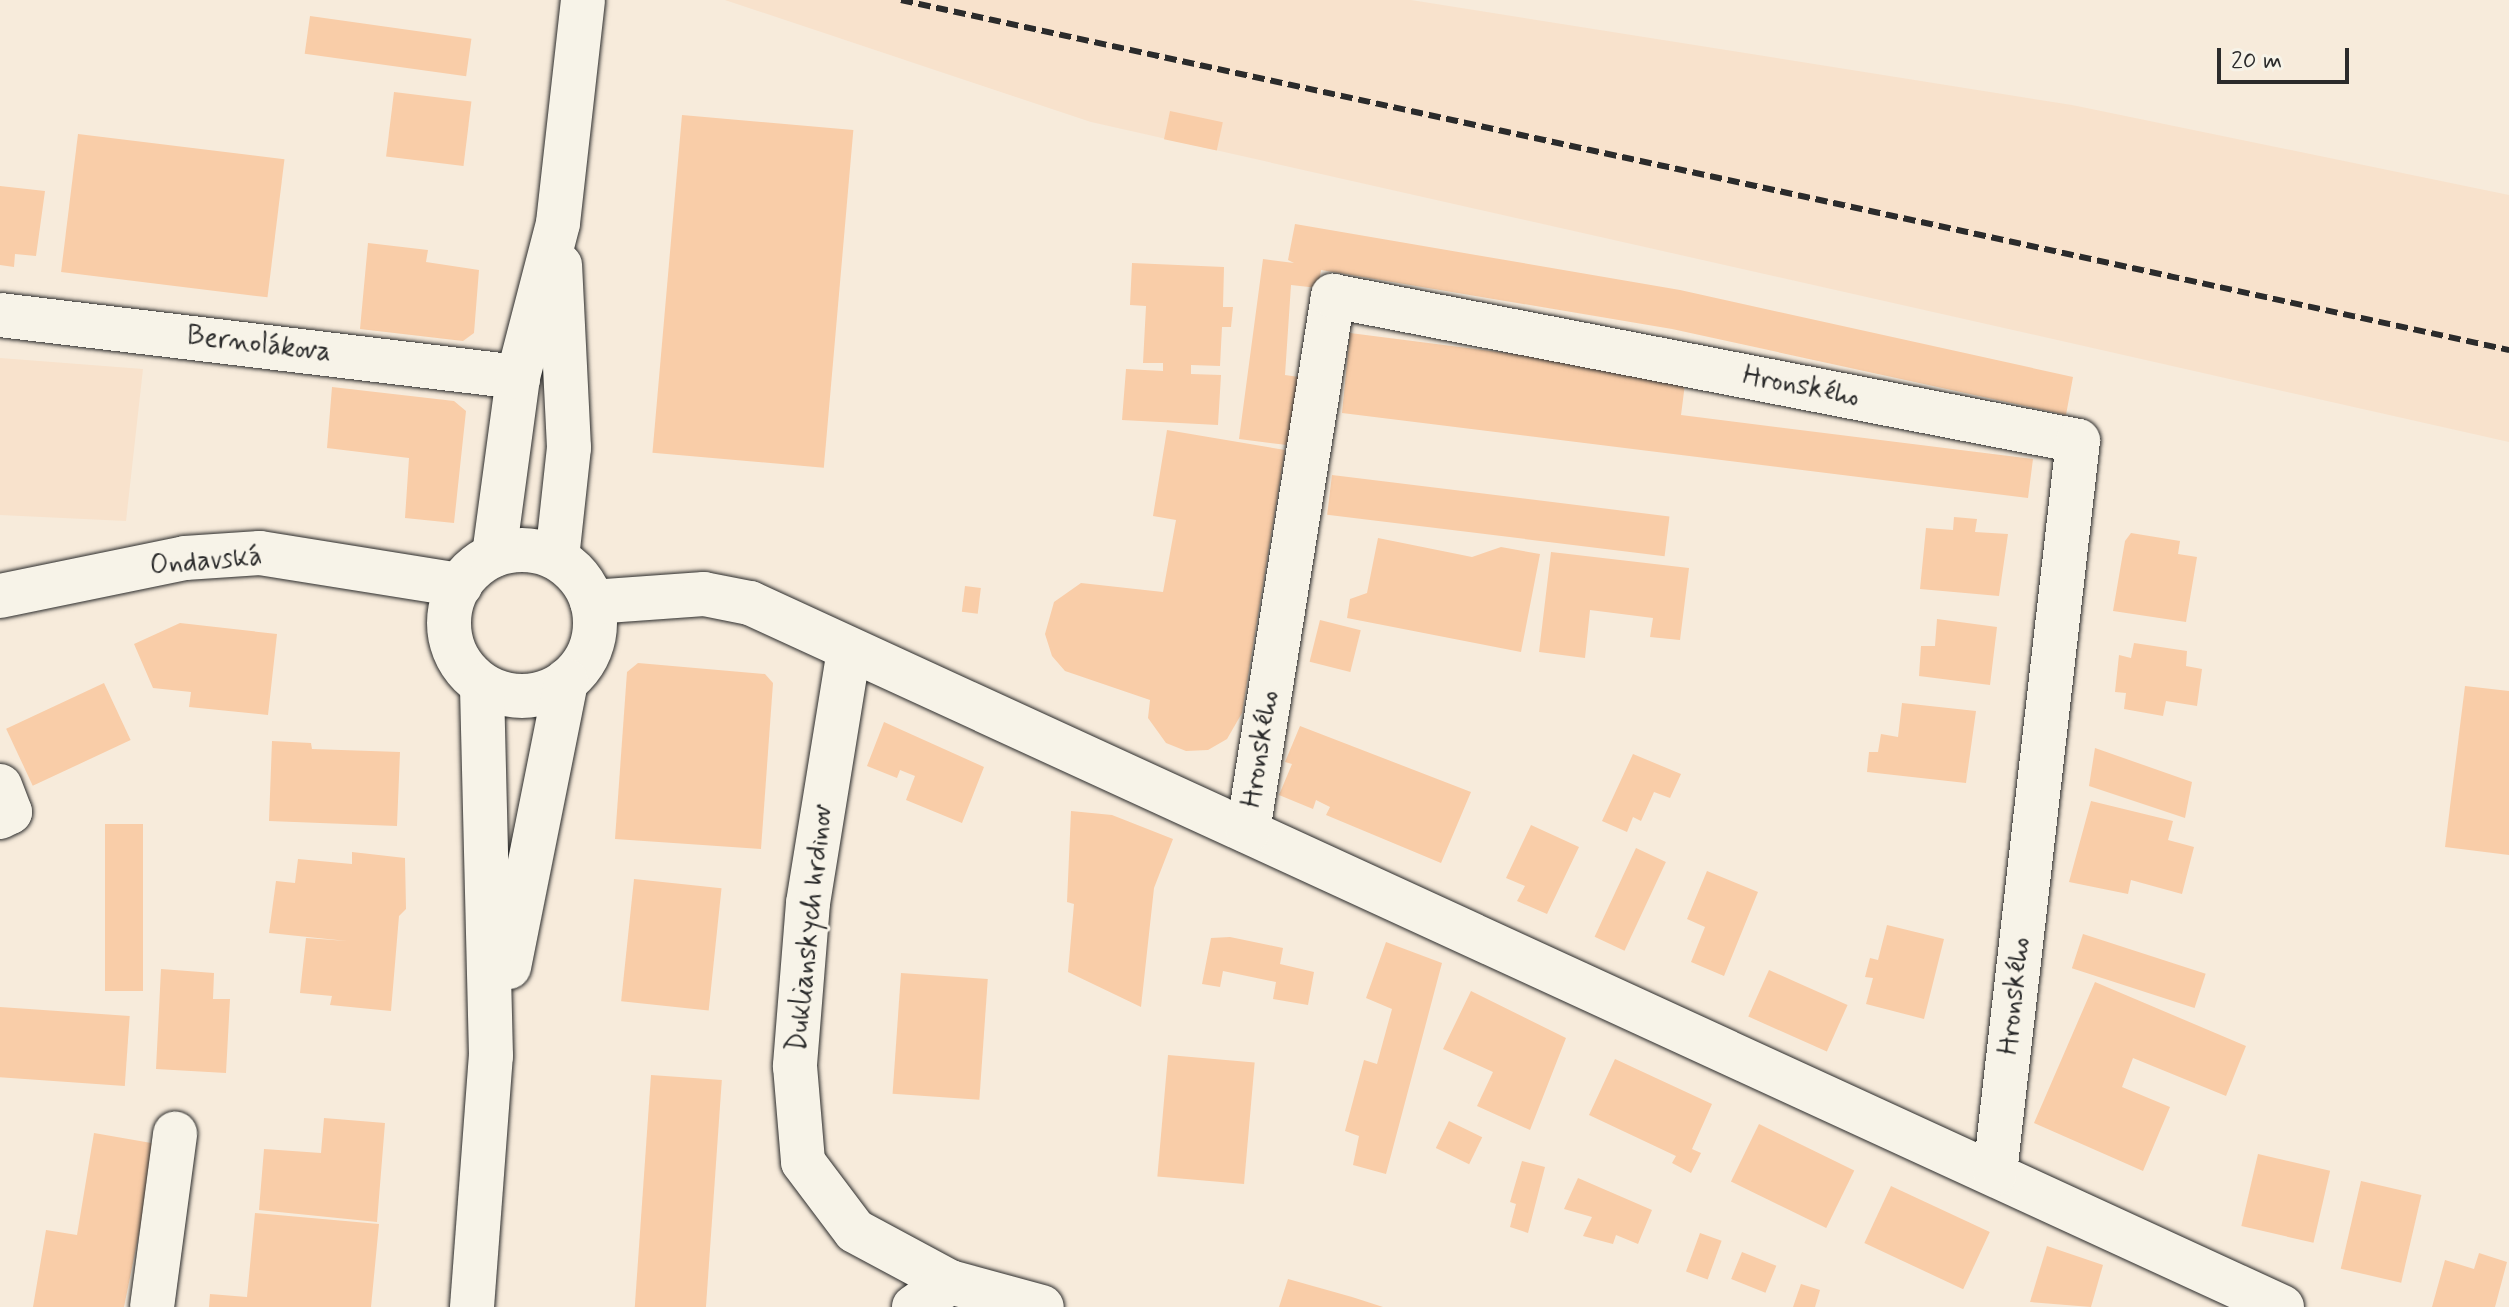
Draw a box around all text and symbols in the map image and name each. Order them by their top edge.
scale bar [2221,32,2353,82]
text: 20 m [2231,46,2282,77]
street label: Bernolákova [185,319,333,371]
street label: Hronského [1740,359,1862,415]
street label: Ondavská [148,540,264,584]
street label: Hronského [1235,688,1287,810]
street label: Duklianskych hrdinov [781,802,841,1054]
street label: Hronského [1992,935,2038,1057]

